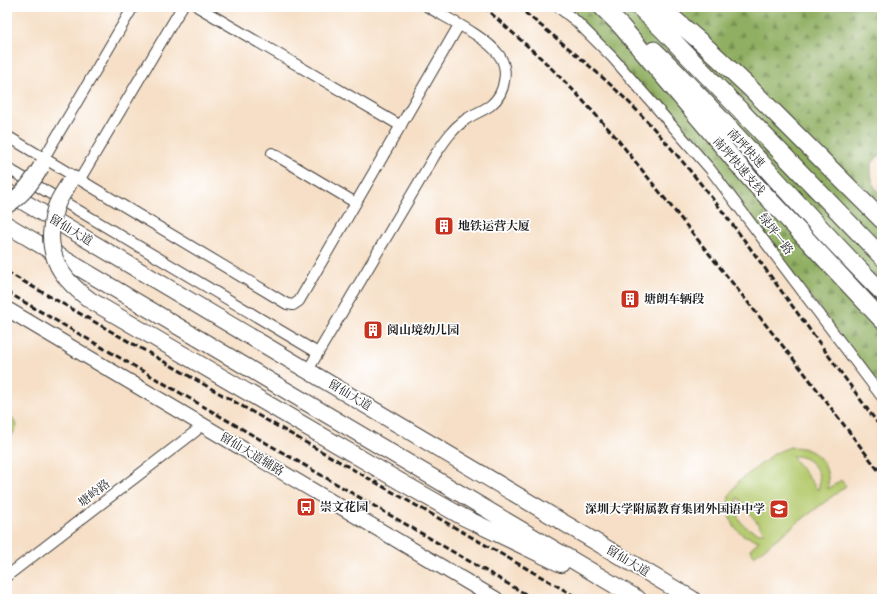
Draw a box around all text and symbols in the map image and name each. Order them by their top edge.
street label: 南坪快速 [724,126,767,171]
street label: 南坪快速支线 [709,134,768,198]
street label: 绿坪一路 [755,211,796,258]
street label: 留仙大道 [46,212,95,249]
building icon: 地铁运营大厦 [433,215,455,237]
place label: 地铁运营大厦 [458,219,530,234]
building icon: 塘朗车辆段 [619,288,641,310]
place label: 塘朗车辆段 [644,292,705,307]
building icon: 阅山境幼儿园 [362,319,384,341]
place label: 阅山境幼儿园 [387,323,459,338]
street label: 留仙大道 [325,377,374,414]
street label: 留仙大道辅路 [217,429,286,479]
street label: 塘岭路 [76,476,113,510]
bus stop icon: 崇文花园 [295,496,317,518]
school or university icon: 深圳大学附属教育集团外国语中学 [768,498,790,520]
place label: 崇文花园 [320,500,368,515]
place label: 深圳大学附属教育集团外国语中学 [585,502,765,517]
street label: 留仙大道 [603,543,652,580]

